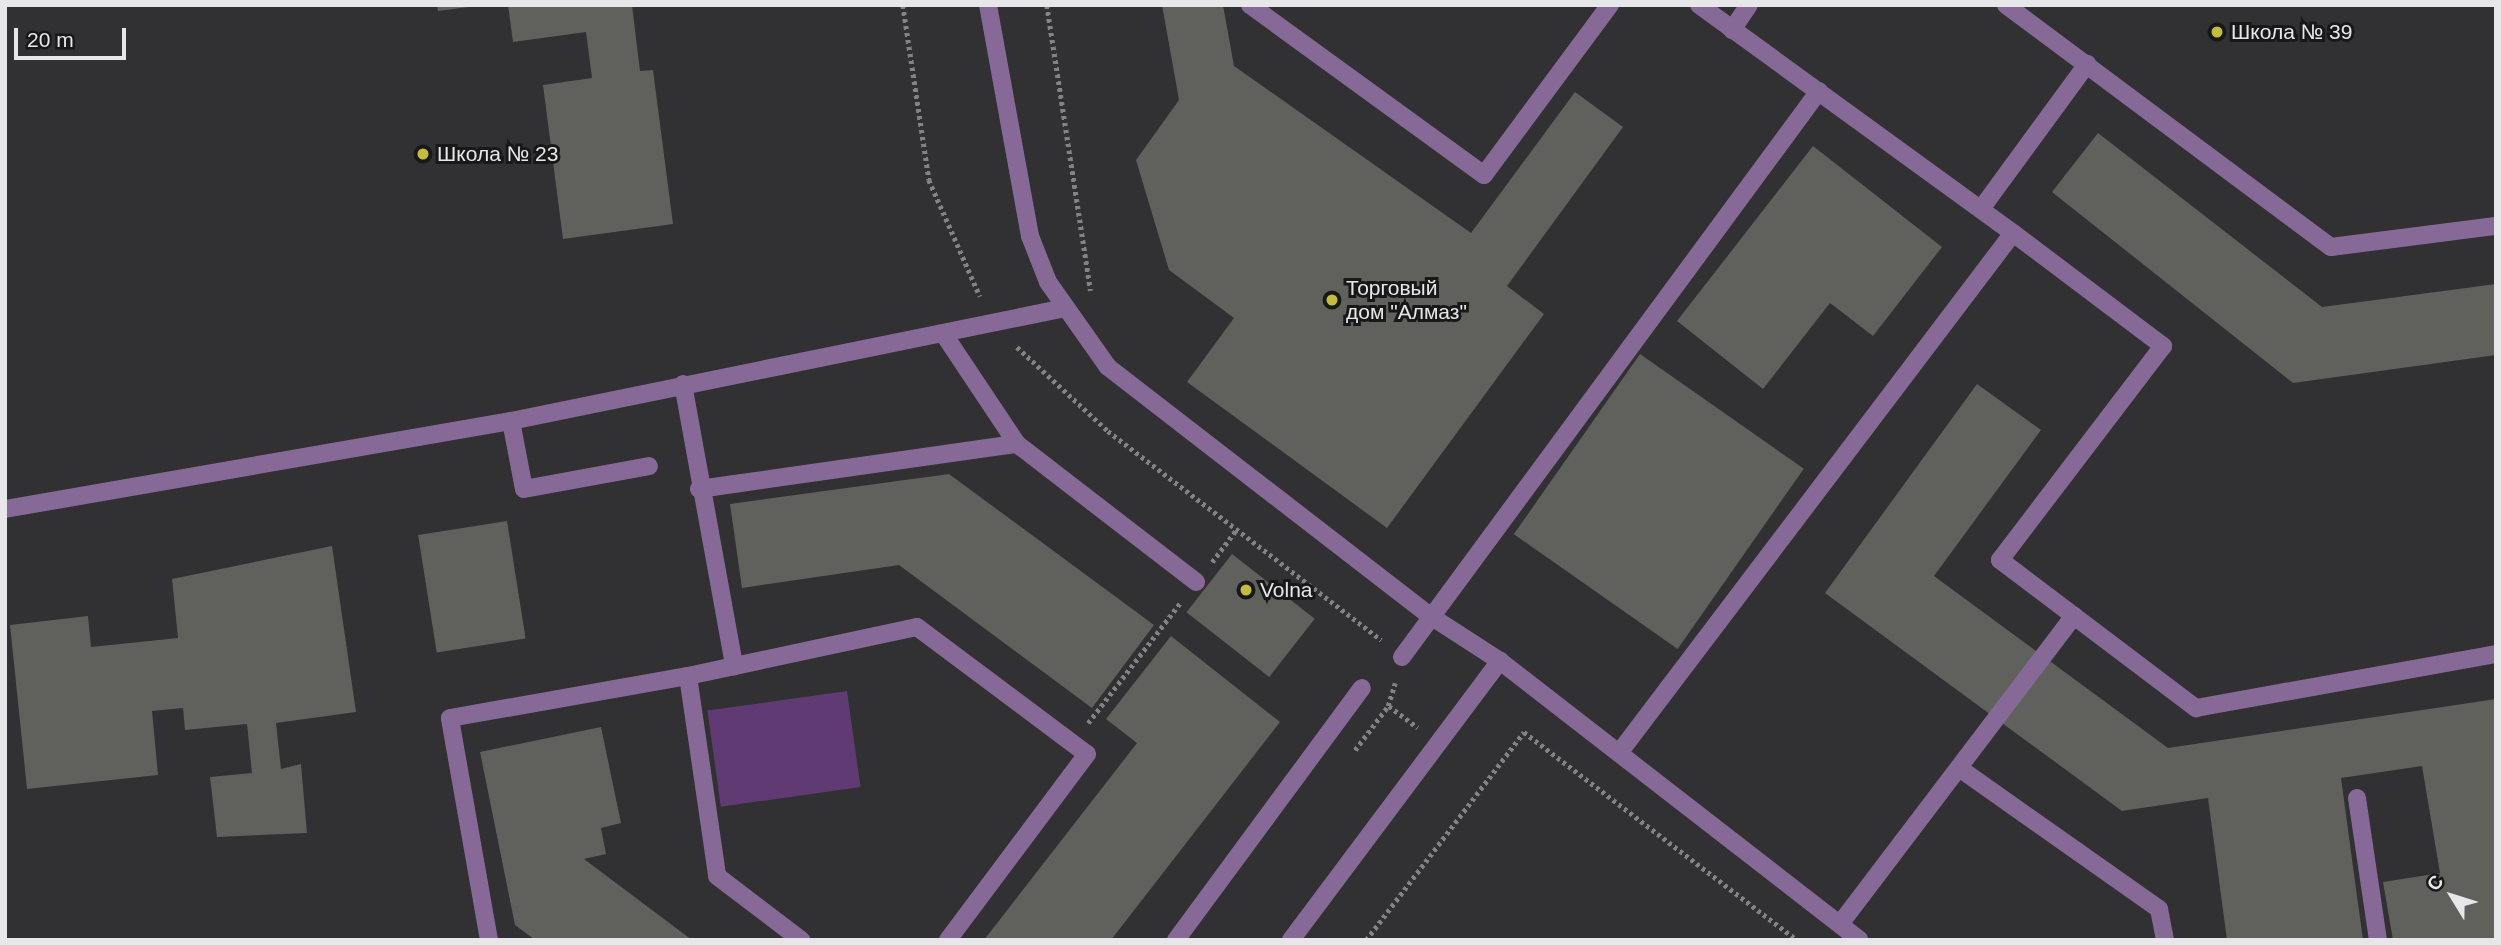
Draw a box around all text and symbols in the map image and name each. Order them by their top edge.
scale bar [18,14,130,58]
place label: Школа № 39 [2231,19,2352,45]
marker: Школа № 39 [2209,24,2225,40]
text: 20 m [27,28,74,51]
place label: Школа № 23 [437,141,558,167]
marker: Школа № 23 [415,146,431,162]
place label: Торговый дом "Алмаз" [1346,275,1467,325]
marker: Торговый дом "Алмаз" [1324,292,1340,308]
place label: Volna [1260,577,1313,603]
marker: Volna [1238,582,1254,598]
north arrow [2417,861,2487,931]
text: С [2423,871,2448,895]

